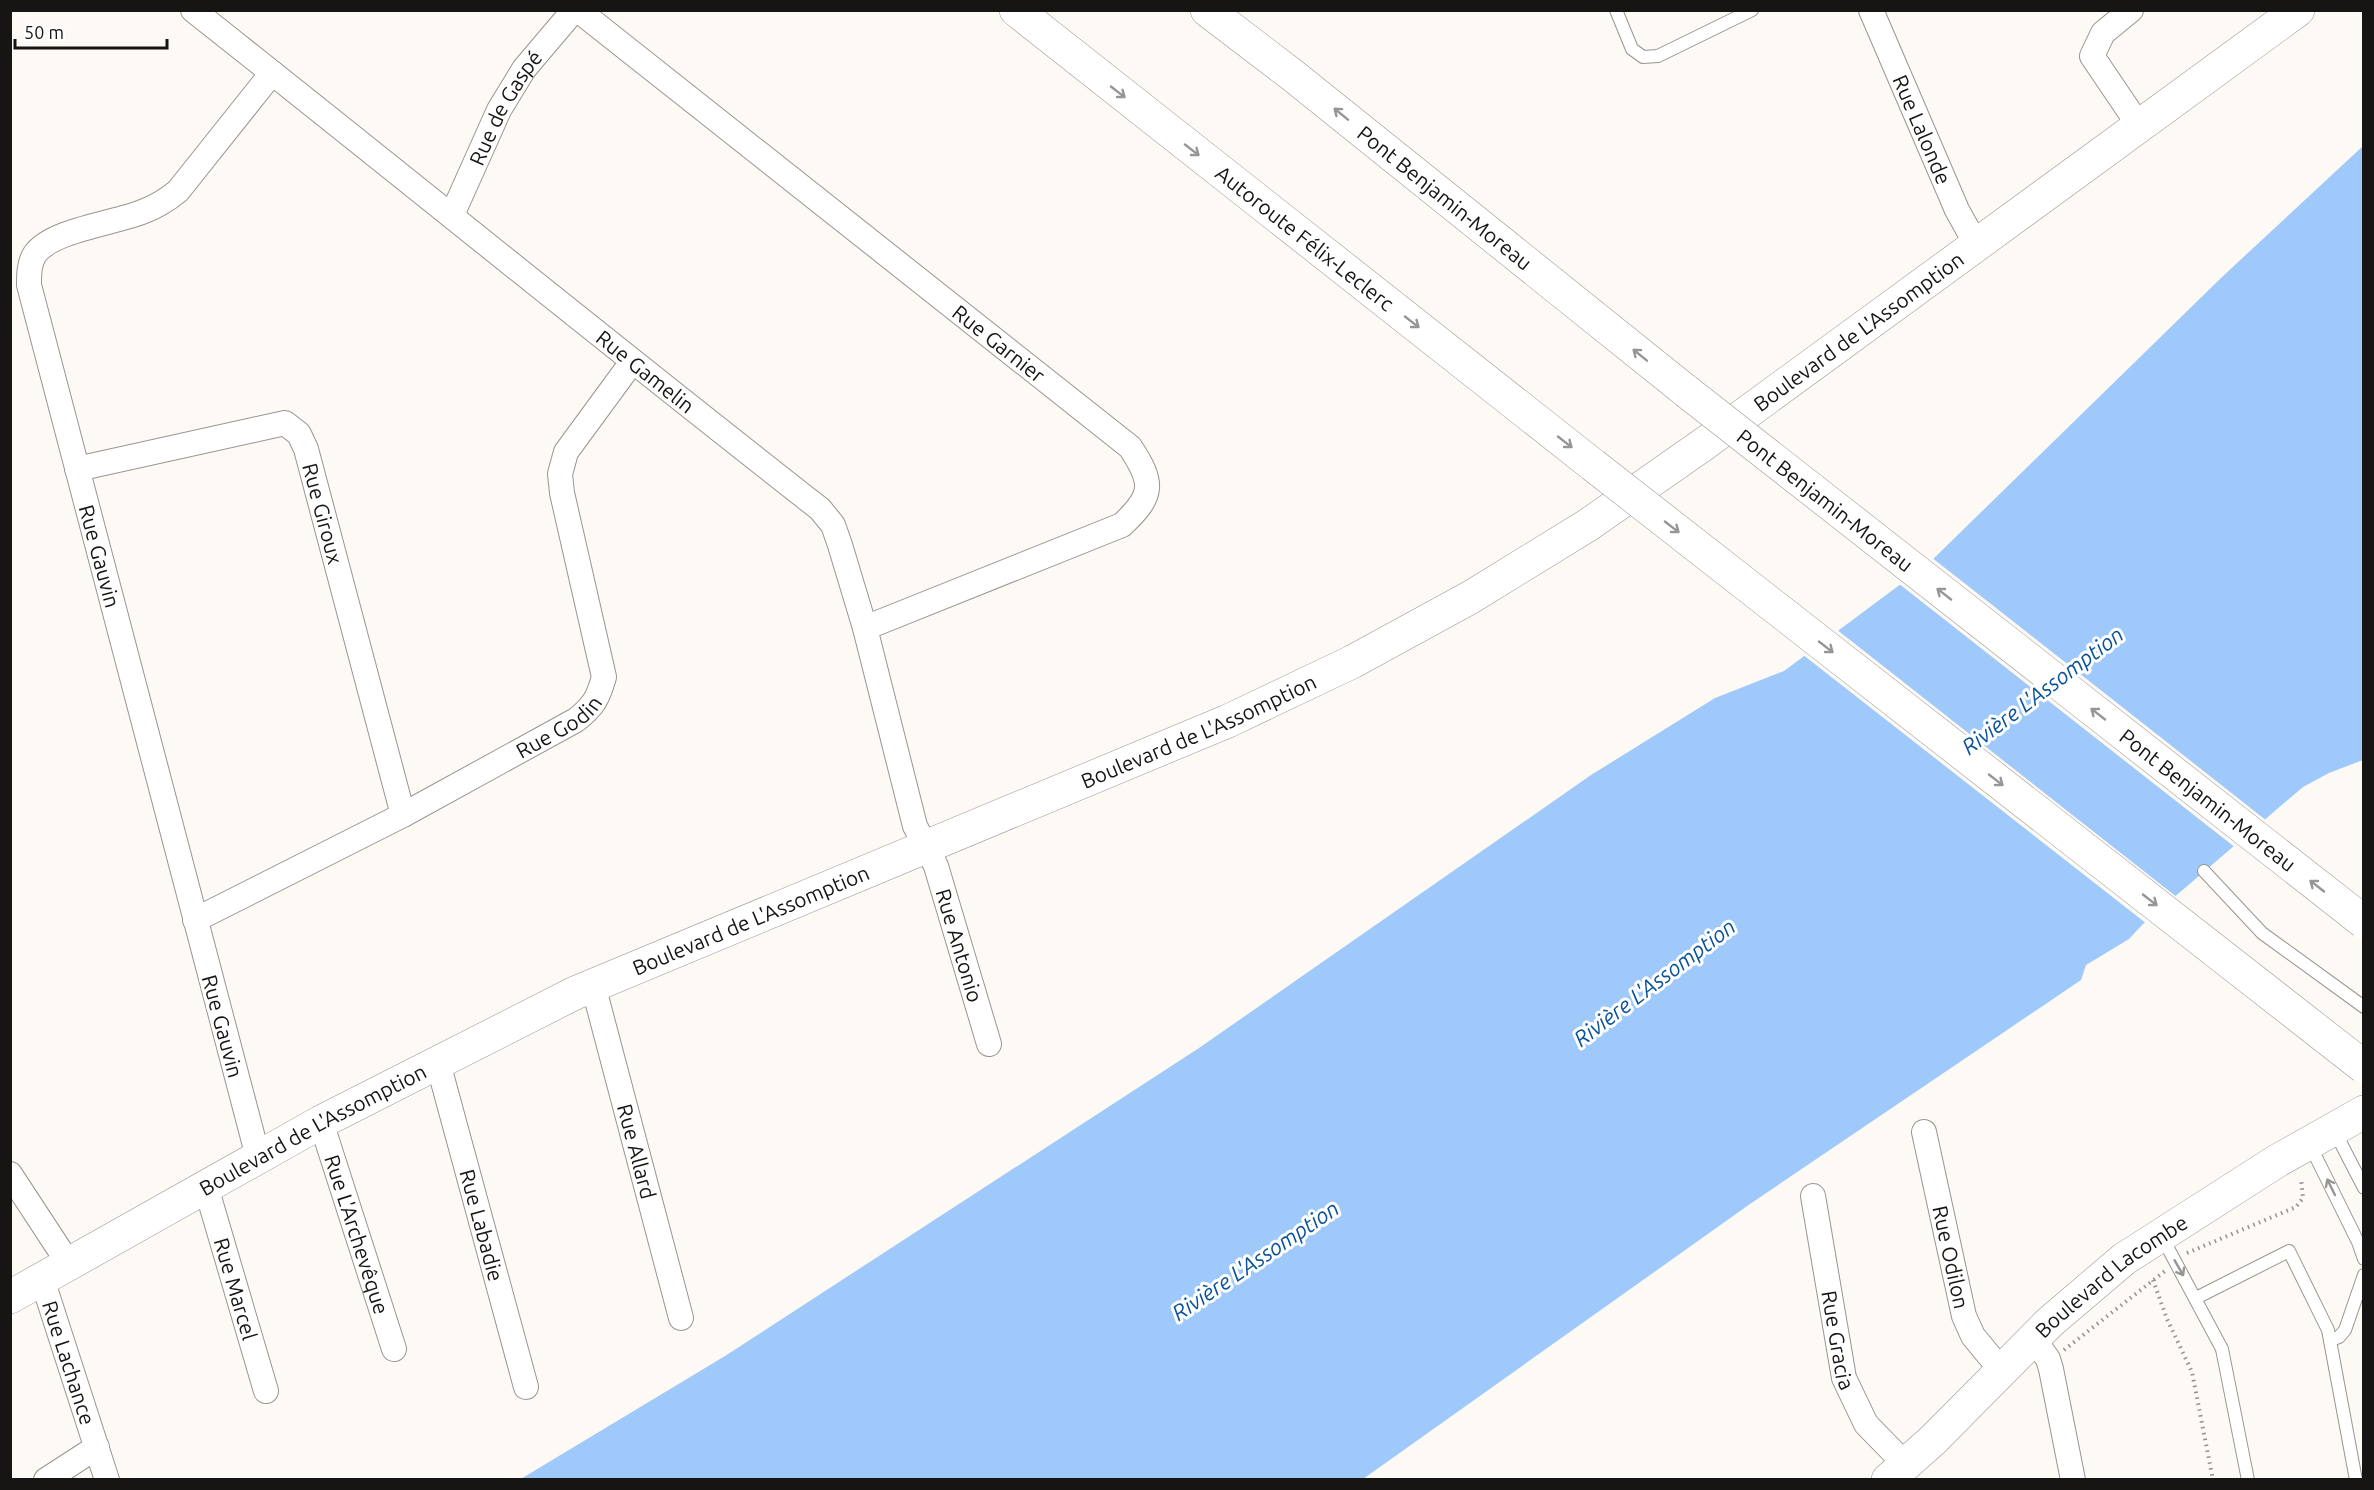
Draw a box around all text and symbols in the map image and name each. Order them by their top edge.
scale bar [15,12,166,50]
text: 50 m [24,22,64,42]
street label: Rue de Gaspé [464,45,547,169]
street label: Rue Lalonde [1888,71,1956,188]
one-way arrow [1110,86,1126,99]
one-way arrow [1333,108,1349,121]
street label: Pont Benjamin-Moreau [1353,120,1537,275]
one-way arrow [1184,143,1200,156]
street label: Autoroute Félix-Leclerc [1211,160,1399,315]
street label: Boulevard de L'Assomption [1749,247,1968,416]
street label: Rue Garnier [948,299,1050,387]
one-way arrow [1404,315,1420,328]
street label: Rue Gamelin [592,325,699,418]
one-way arrow [1633,348,1649,361]
street label: Pont Benjamin-Moreau [1733,424,1918,576]
one-way arrow [1557,436,1573,449]
street label: Rue Giroux [298,460,348,567]
street label: Rue Gauvin [75,502,125,610]
one-way arrow [1664,520,1680,533]
one-way arrow [1937,587,1953,600]
water label: Rivière L'Assomption [1956,621,2128,759]
one-way arrow [1818,640,1834,653]
street label: Boulevard de L'Assomption [1077,669,1320,793]
street label: Rue Godin [512,691,606,763]
one-way arrow [2090,708,2106,721]
street label: Pont Benjamin-Moreau [2115,724,2301,876]
one-way arrow [1988,774,2004,787]
street label: Boulevard de L'Assomption [629,860,873,980]
one-way arrow [2310,880,2326,893]
street label: Rue Antonio [931,886,988,1005]
one-way arrow [2141,894,2157,907]
water label: Rivière L'Assomption [1568,913,1740,1051]
street label: Rue Gauvin [198,972,248,1080]
street label: Boulevard de L'Assomption [195,1059,430,1200]
street label: Rue Allard [613,1101,661,1201]
street label: Rue L'Archevêque [320,1152,394,1317]
street label: Rue Labadie [455,1166,509,1284]
one-way arrow [2325,1179,2337,1197]
water label: Rivière L'Assomption [1167,1195,1343,1325]
street label: Rue Odilon [1928,1203,1974,1311]
street label: Boulevard Lacombe [2030,1210,2192,1342]
street label: Rue Marcel [210,1235,262,1343]
one-way arrow [2174,1258,2185,1276]
street label: Rue Gracia [1817,1289,1860,1393]
street label: Rue Lachance [38,1298,100,1428]

